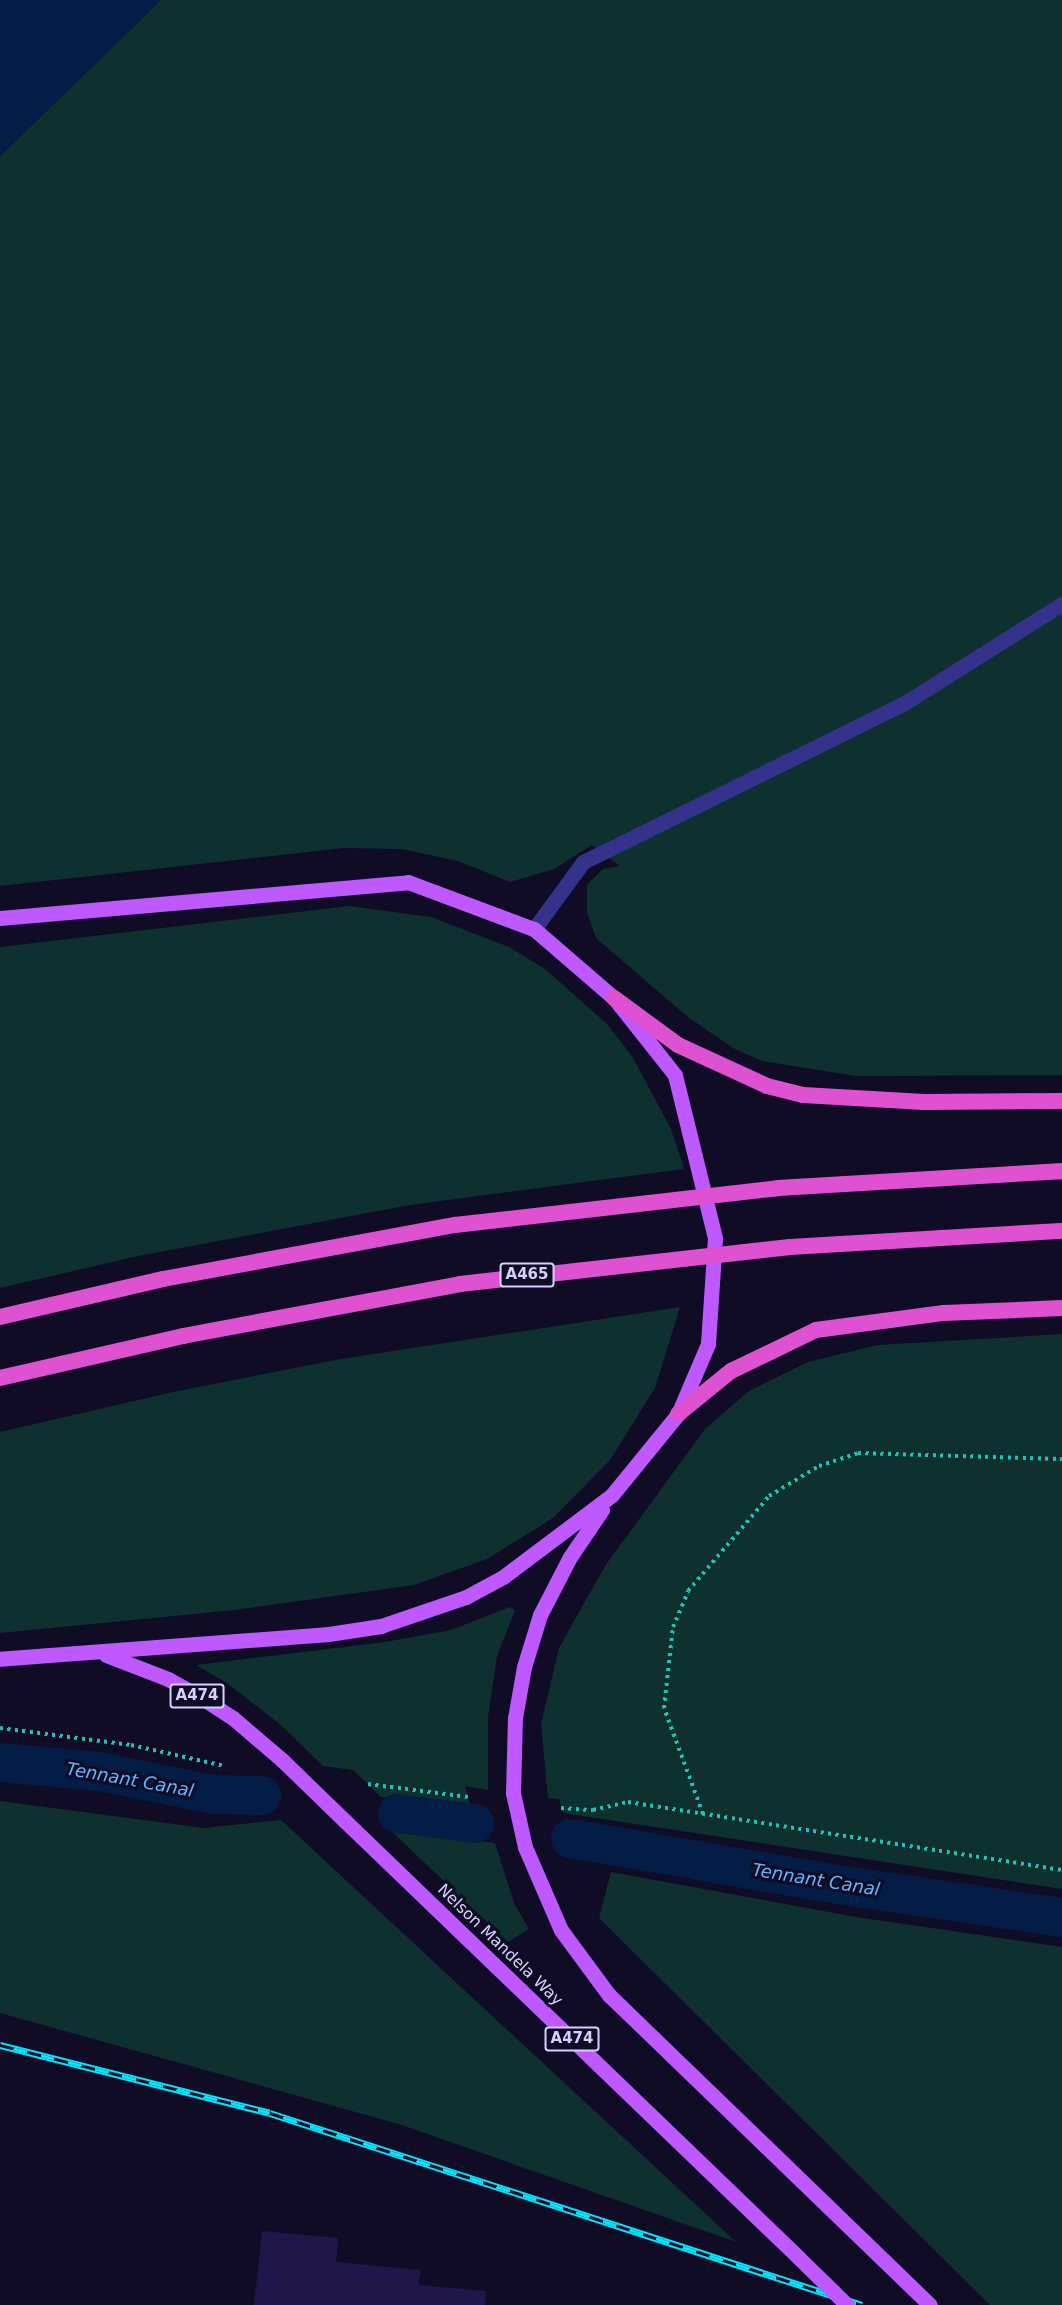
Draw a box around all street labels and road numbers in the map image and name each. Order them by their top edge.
road number: A465 [498,1263,556,1287]
road number: A474 [168,1684,226,1708]
street label: Nelson Mandela Way [433,1880,567,2010]
road number: A474 [544,2027,600,2051]

